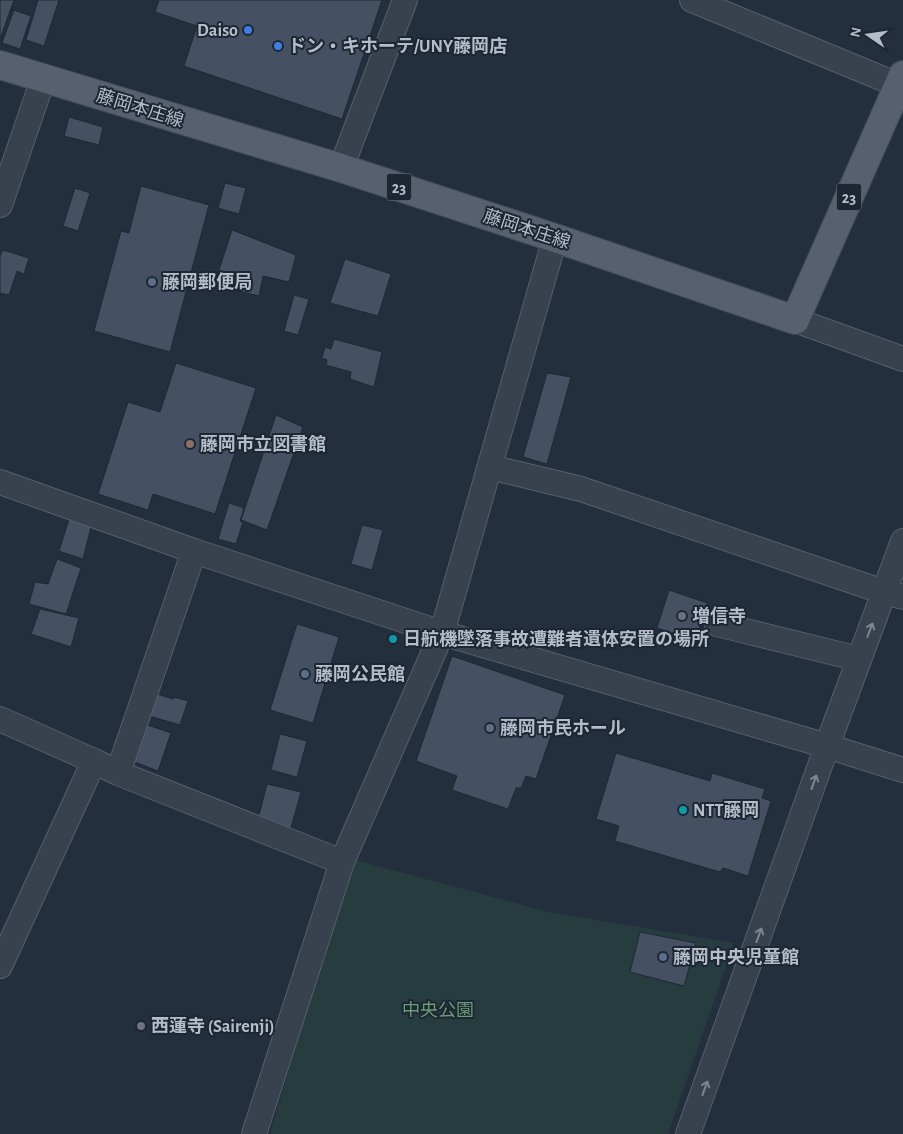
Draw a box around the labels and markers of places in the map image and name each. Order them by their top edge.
place label: Daiso [197,22,238,40]
marker: Daiso [242,24,254,36]
place label: ドン・キホーテ/UNY藤岡店 [288,37,507,56]
marker: ドン・キホーテ/UNY藤岡店 [272,40,284,52]
place label: 藤岡郵便局 [162,272,252,292]
marker: 藤岡郵便局 [146,276,158,288]
place label: 藤岡市立図書館 [200,435,326,454]
marker: 藤岡市立図書館 [184,438,196,450]
place label: 増信寺 [692,606,746,626]
marker: 増信寺 [676,610,688,622]
place label: 日航機墜落事故遭難者遺体安置の場所 [403,629,709,649]
marker: 日航機墜落事故遭難者遺体安置の場所 [387,633,399,645]
place label: 藤岡公民館 [315,664,405,684]
marker: 藤岡公民館 [299,668,311,680]
place label: 藤岡市民ホール [500,719,626,738]
marker: 藤岡市民ホール [484,722,496,734]
place label: NTT藤岡 [693,801,760,820]
marker: NTT藤岡 [677,804,689,816]
place label: 藤岡中央児童館 [673,948,799,967]
marker: 藤岡中央児童館 [657,951,669,963]
place label: 西蓮寺 (Sairenji) [151,1017,275,1036]
marker: 西蓮寺 (Sairenji) [135,1020,147,1032]

